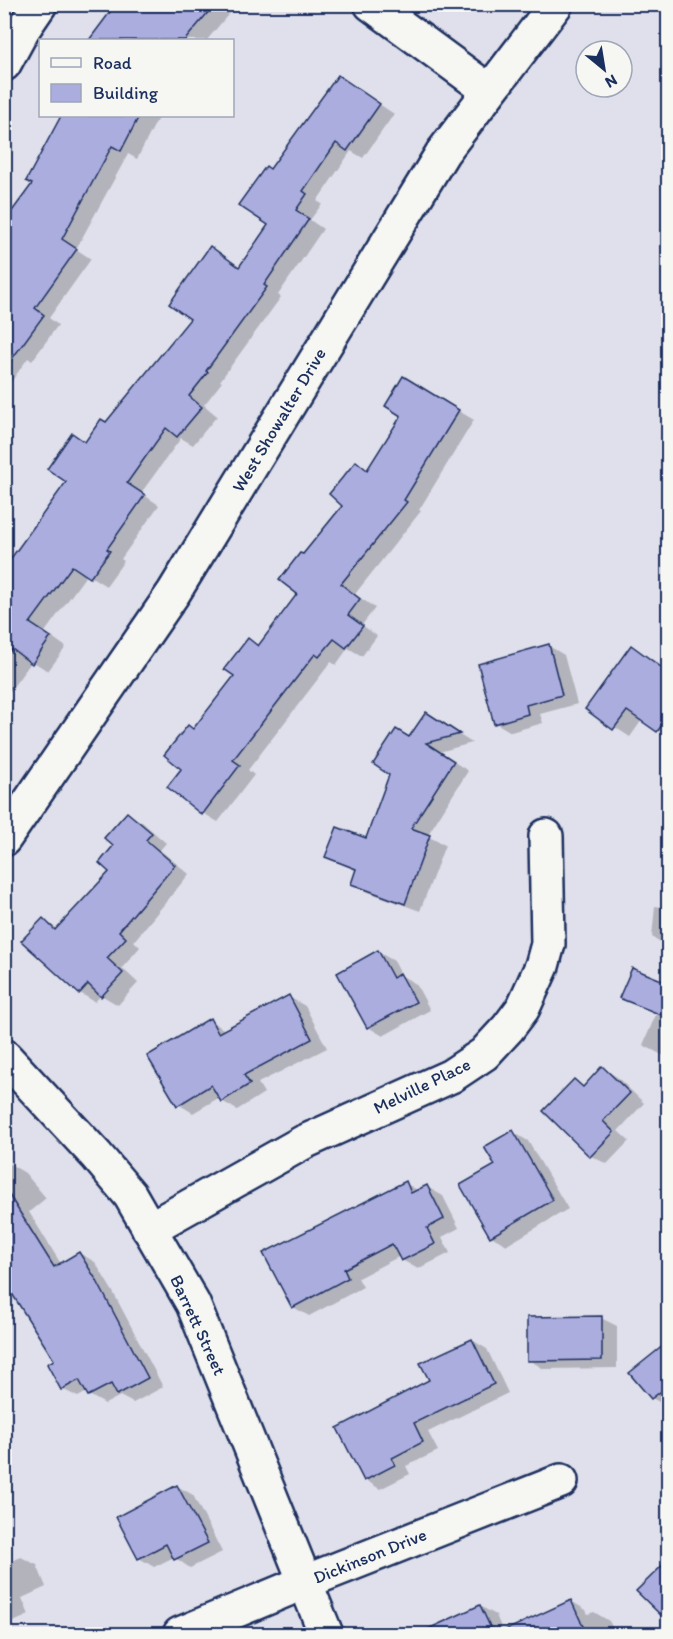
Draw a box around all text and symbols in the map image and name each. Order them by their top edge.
legend [39,39,234,117]
north arrow [574,39,634,99]
text: Road [93,52,132,74]
text: N [602,71,621,92]
text: Building [93,82,159,104]
street label: West Showalter Drive [227,344,331,496]
street label: Melville Place [370,1053,474,1119]
street label: Barrett Street [165,1271,231,1379]
street label: Dickinson Drive [310,1523,430,1589]

